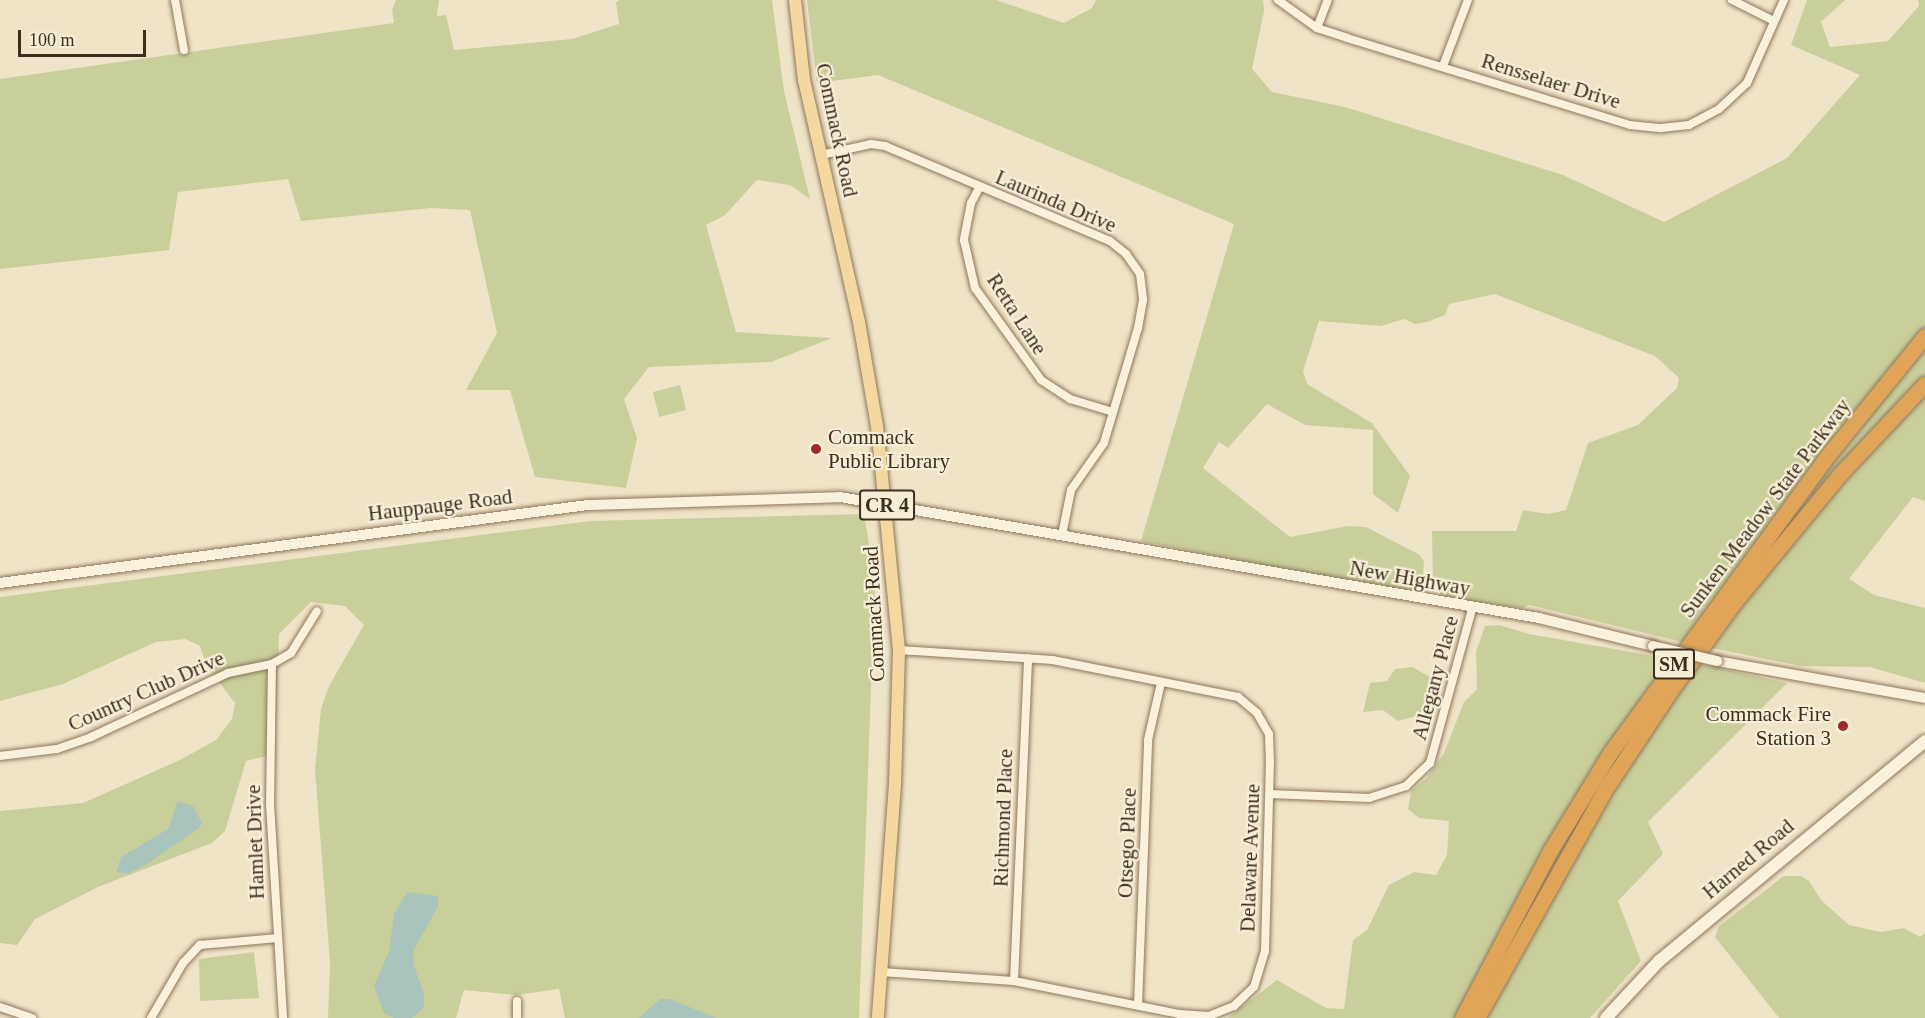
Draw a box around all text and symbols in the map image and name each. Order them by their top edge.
scale bar [21,18,148,56]
text: 100 m [29,30,75,50]
street label: Rensselaer Drive [1478,48,1624,114]
street label: Commack Road [811,61,863,199]
street label: Laurinda Drive [992,164,1120,238]
street label: Retta Lane [982,269,1052,359]
street label: Sunken Meadow State Parkway [1674,394,1856,622]
place label: Commack Public Library [828,424,950,474]
marker: Commack Public Library [809,442,823,456]
street label: Hauppauge Road [366,484,514,526]
road number: CR 4 [858,488,916,522]
street label: Commack Road [858,545,890,683]
street label: New Highway [1348,555,1472,601]
street label: Allegany Place [1406,613,1464,743]
street label: Country Club Drive [64,645,228,737]
road number: SM [1653,647,1695,681]
place label: Commack Fire Station 3 [1706,701,1831,751]
marker: Commack Fire Station 3 [1836,719,1850,733]
street label: Richmond Place [988,748,1018,888]
street label: Delaware Avenue [1235,783,1265,933]
street label: Hamlet Drive [240,784,270,900]
street label: Otsego Place [1112,787,1142,899]
street label: Harned Road [1697,814,1799,904]

